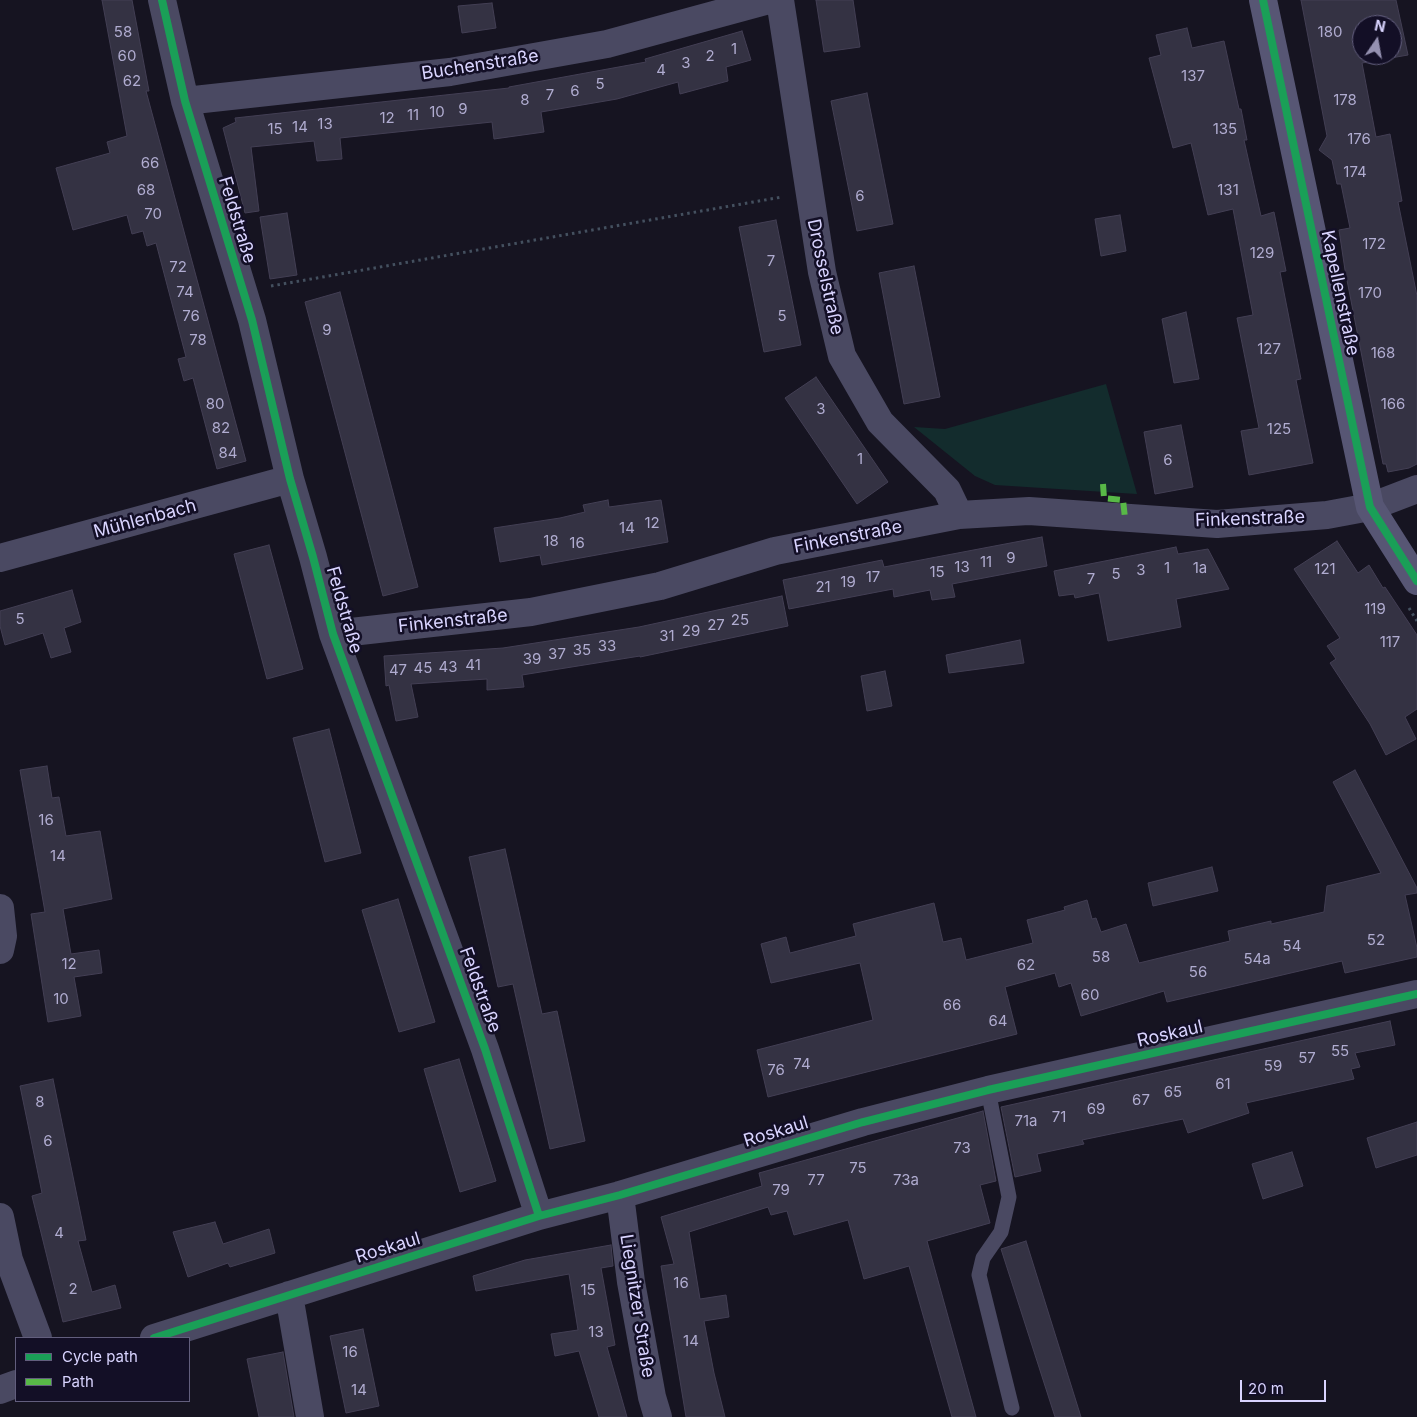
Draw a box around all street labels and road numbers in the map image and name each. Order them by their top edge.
street label: Buchenstraße [420,45,540,85]
street label: Feldstraße [214,174,260,266]
street label: Drosselstraße [802,217,848,337]
street label: Kapellenstraße [1316,228,1364,358]
street label: Mühlenbach [91,495,199,543]
street label: Finkenstraße [1195,506,1305,532]
street label: Finkenstraße [792,516,904,558]
street label: Feldstraße [321,564,367,656]
street label: Finkenstraße [397,605,509,637]
street label: Feldstraße [455,944,505,1036]
street label: Roskaul [1135,1016,1205,1052]
street label: Roskaul [741,1112,811,1152]
street label: Roskaul [353,1228,423,1268]
street label: Liegnitzer Straße [615,1233,659,1379]

